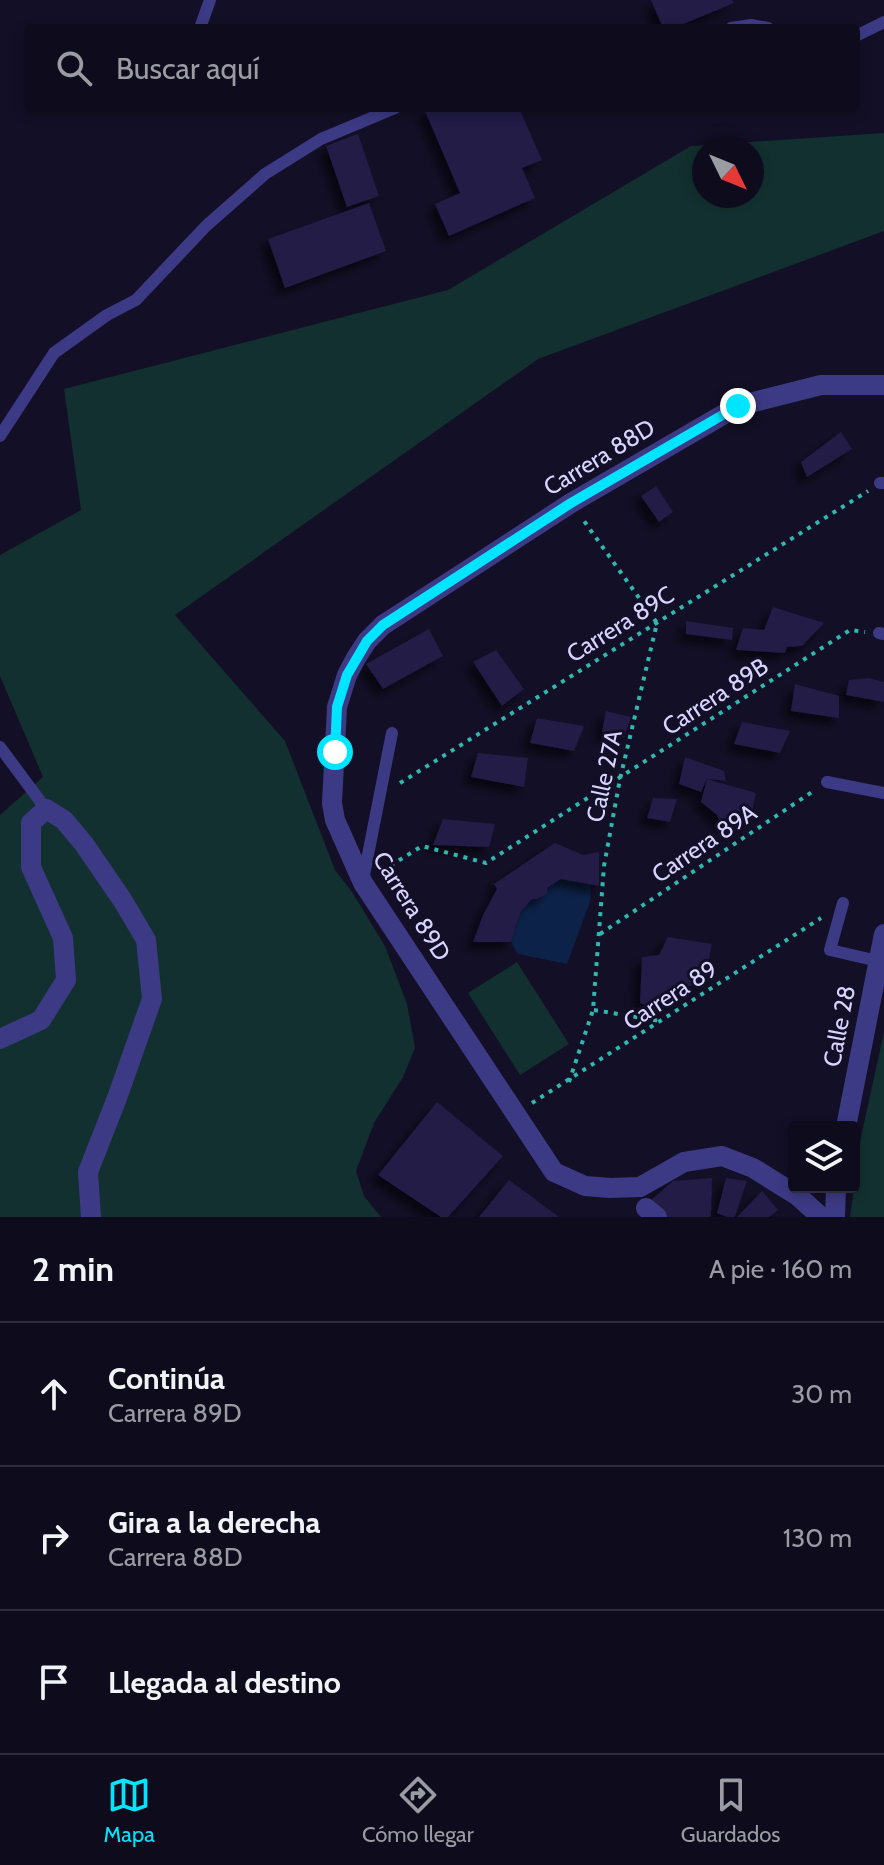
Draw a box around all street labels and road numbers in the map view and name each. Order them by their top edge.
street label: Carrera 88D [538,413,660,501]
street label: Carrera 89C [561,580,679,668]
street label: Carrera 89B [657,651,773,741]
street label: Calle 27A [580,727,628,825]
street label: Carrera 89A [646,797,762,889]
street label: Carrera 89D [367,846,457,966]
street label: Carrera 89 [618,954,722,1036]
street label: Calle 28 [817,983,861,1069]

